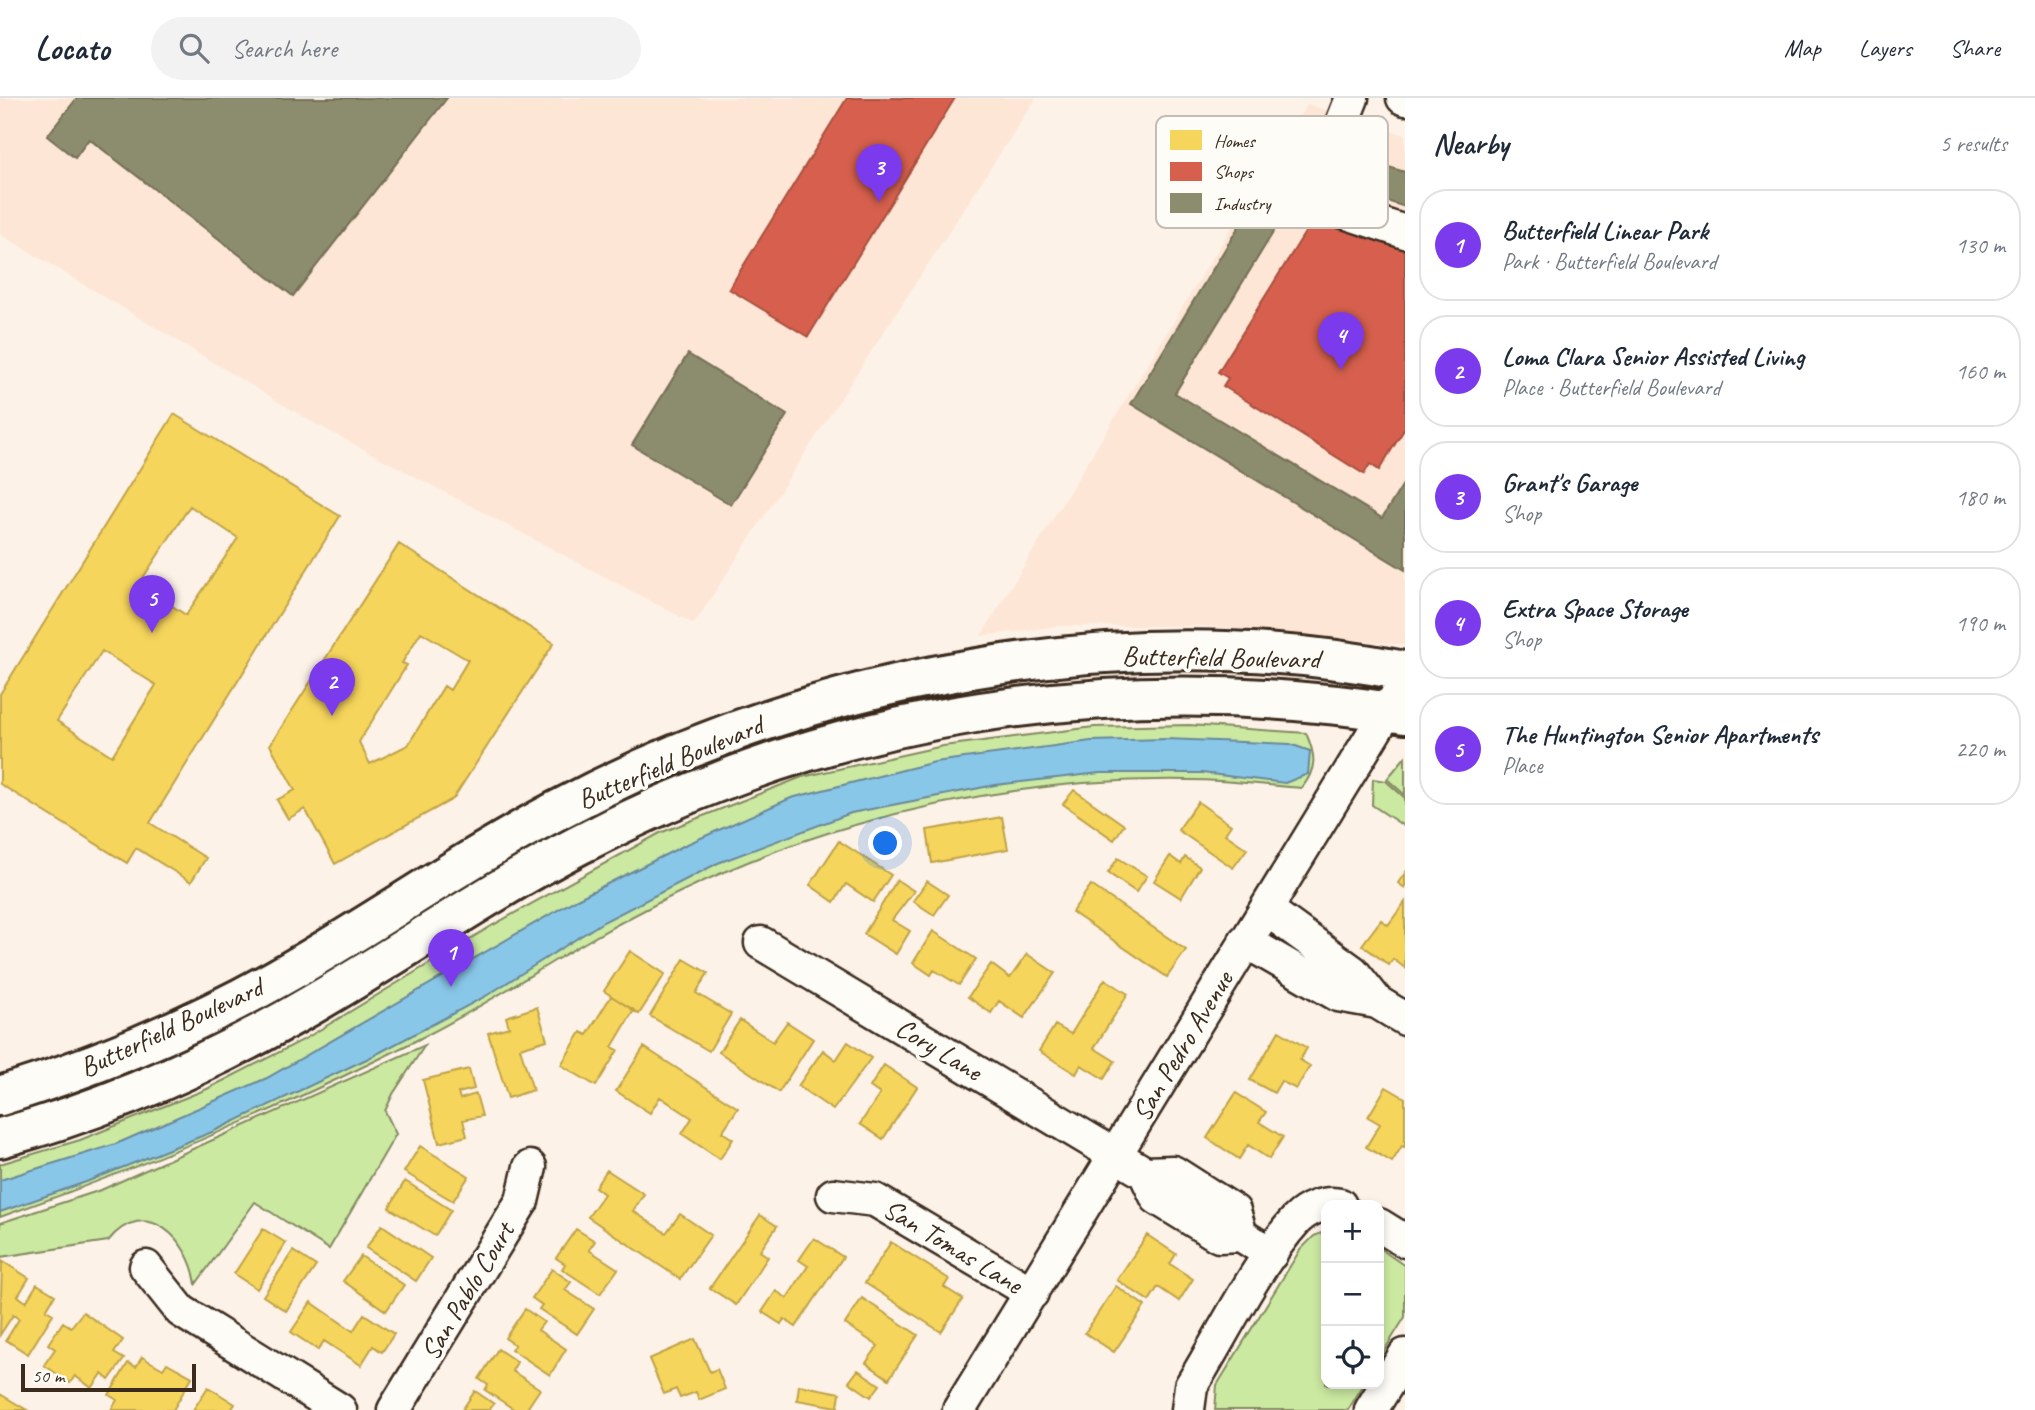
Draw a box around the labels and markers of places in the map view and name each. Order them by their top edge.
pin: 3 [856,144,902,202]
pin: 4 [1318,312,1364,370]
pin: 5 [129,575,175,633]
pin: 2 [309,658,355,716]
pin: 1 [428,929,474,987]

